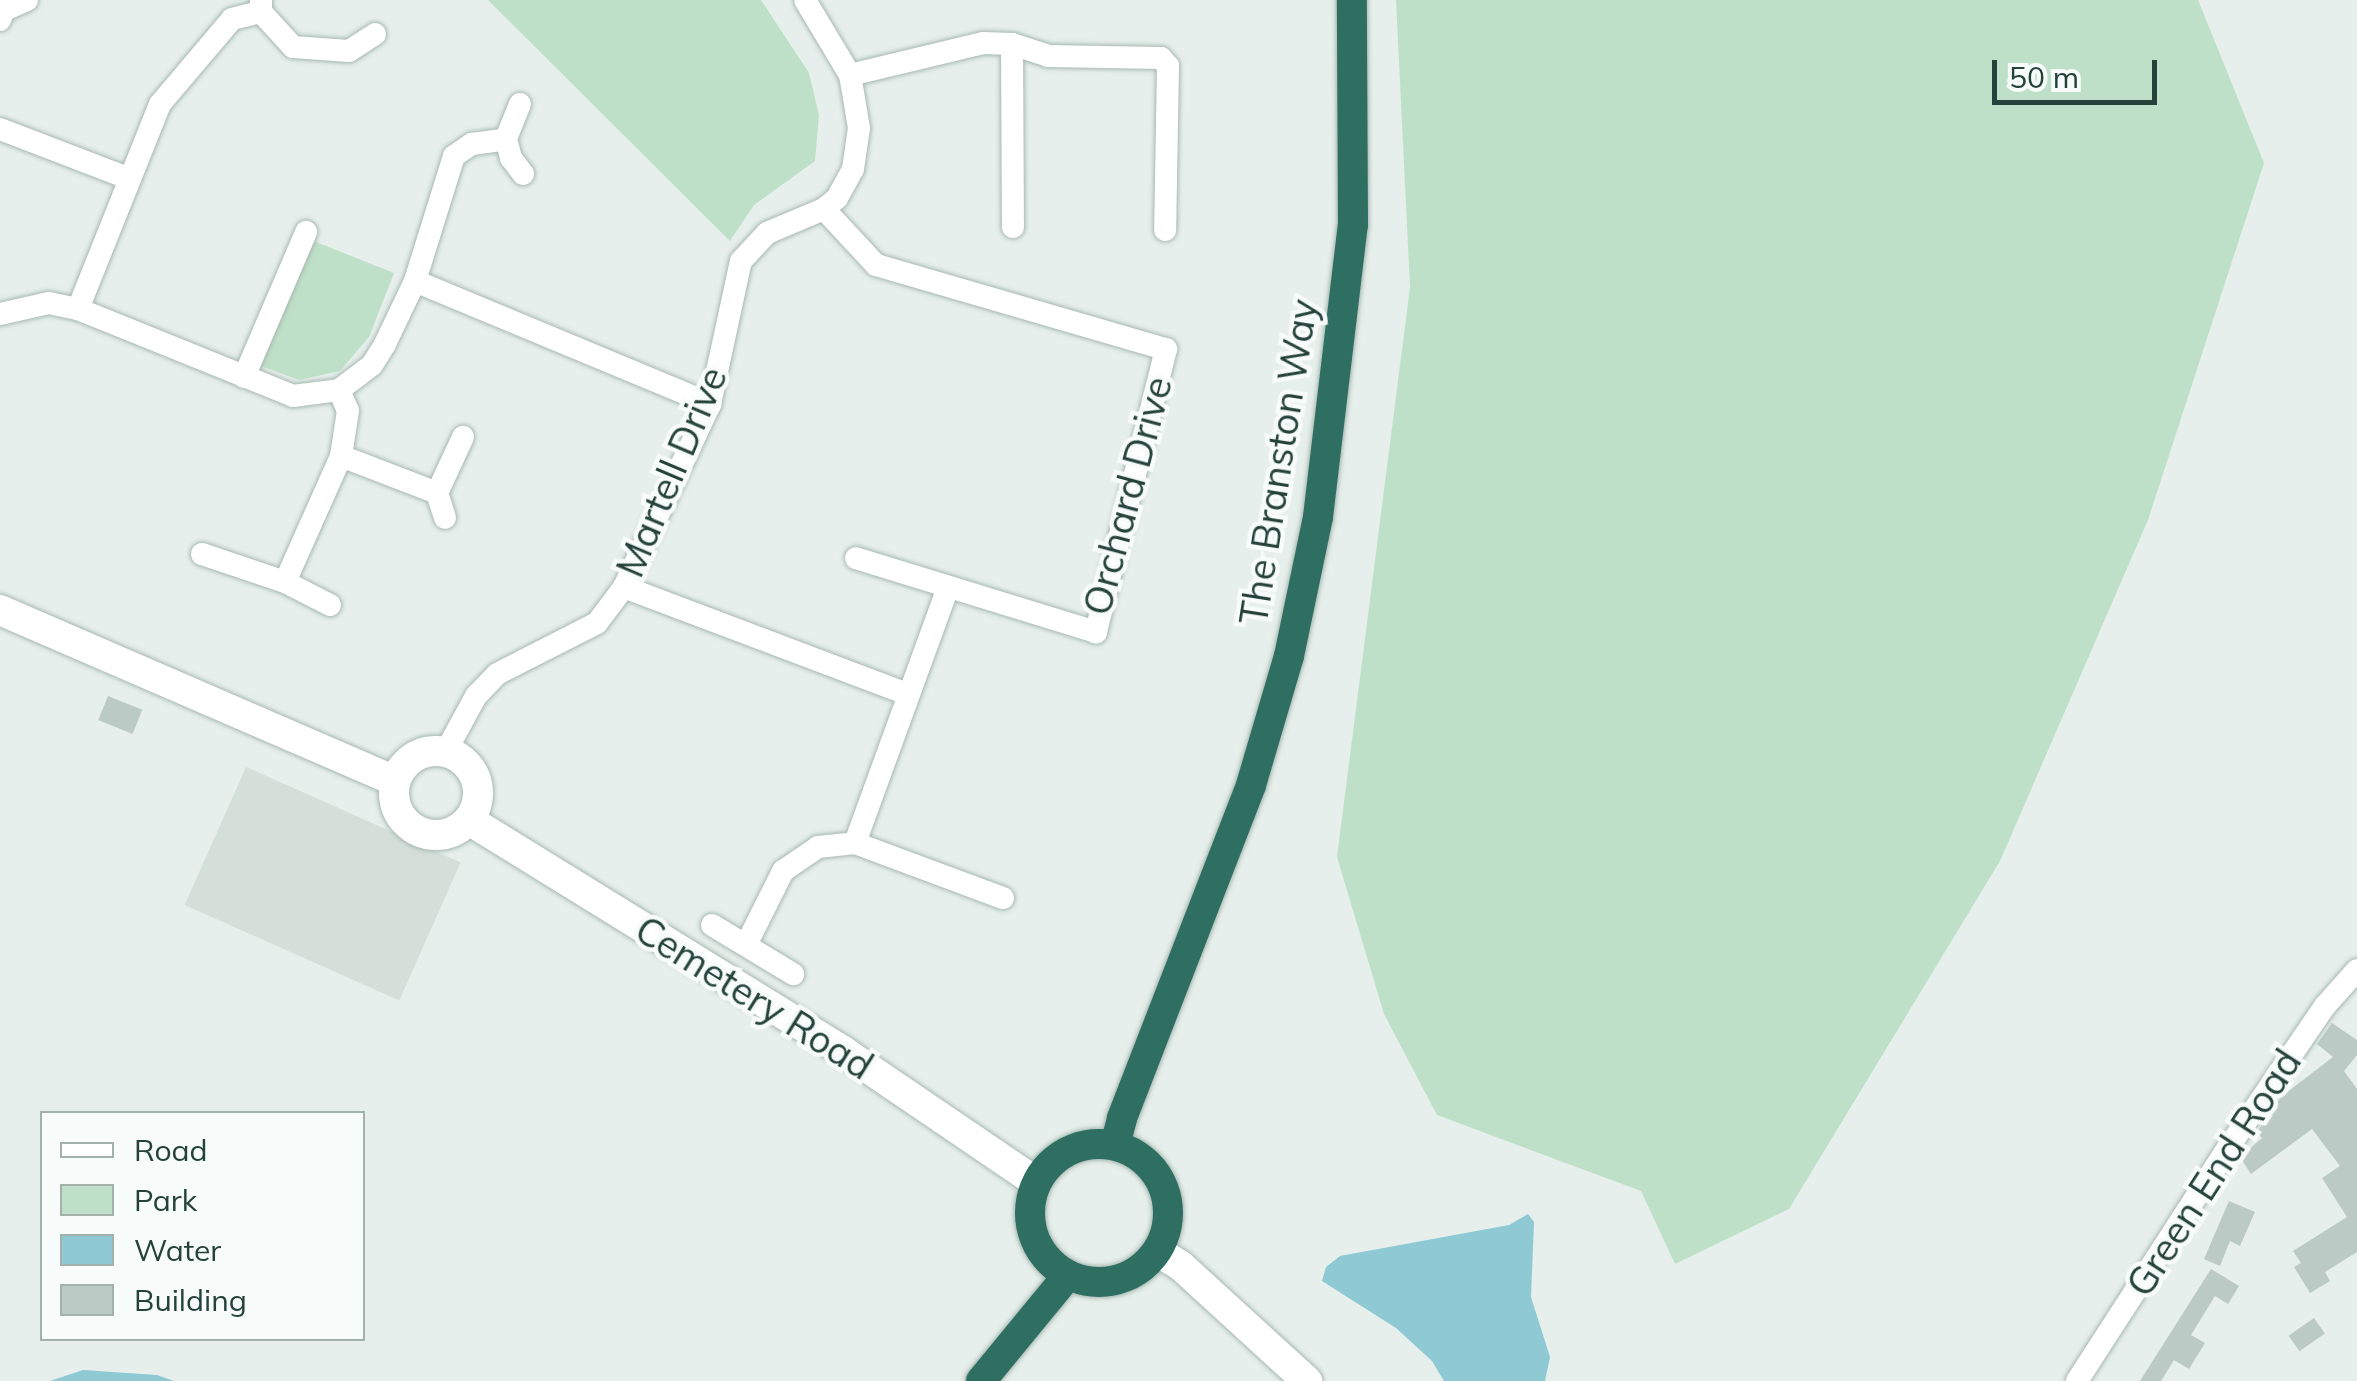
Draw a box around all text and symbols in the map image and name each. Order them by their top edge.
scale bar [1997,40,2162,102]
text: 50 m [2009,58,2079,96]
street label: The Branston Way [1231,296,1327,628]
street label: Martell Drive [607,360,737,584]
street label: Orchard Drive [1074,372,1182,620]
street label: Cemetery Road [627,907,881,1089]
street label: Green End Road [2117,1041,2311,1305]
legend [40,1111,365,1341]
text: Road [134,1131,208,1169]
text: Park [134,1181,197,1219]
text: Water [134,1231,221,1269]
text: Building [134,1281,247,1319]

